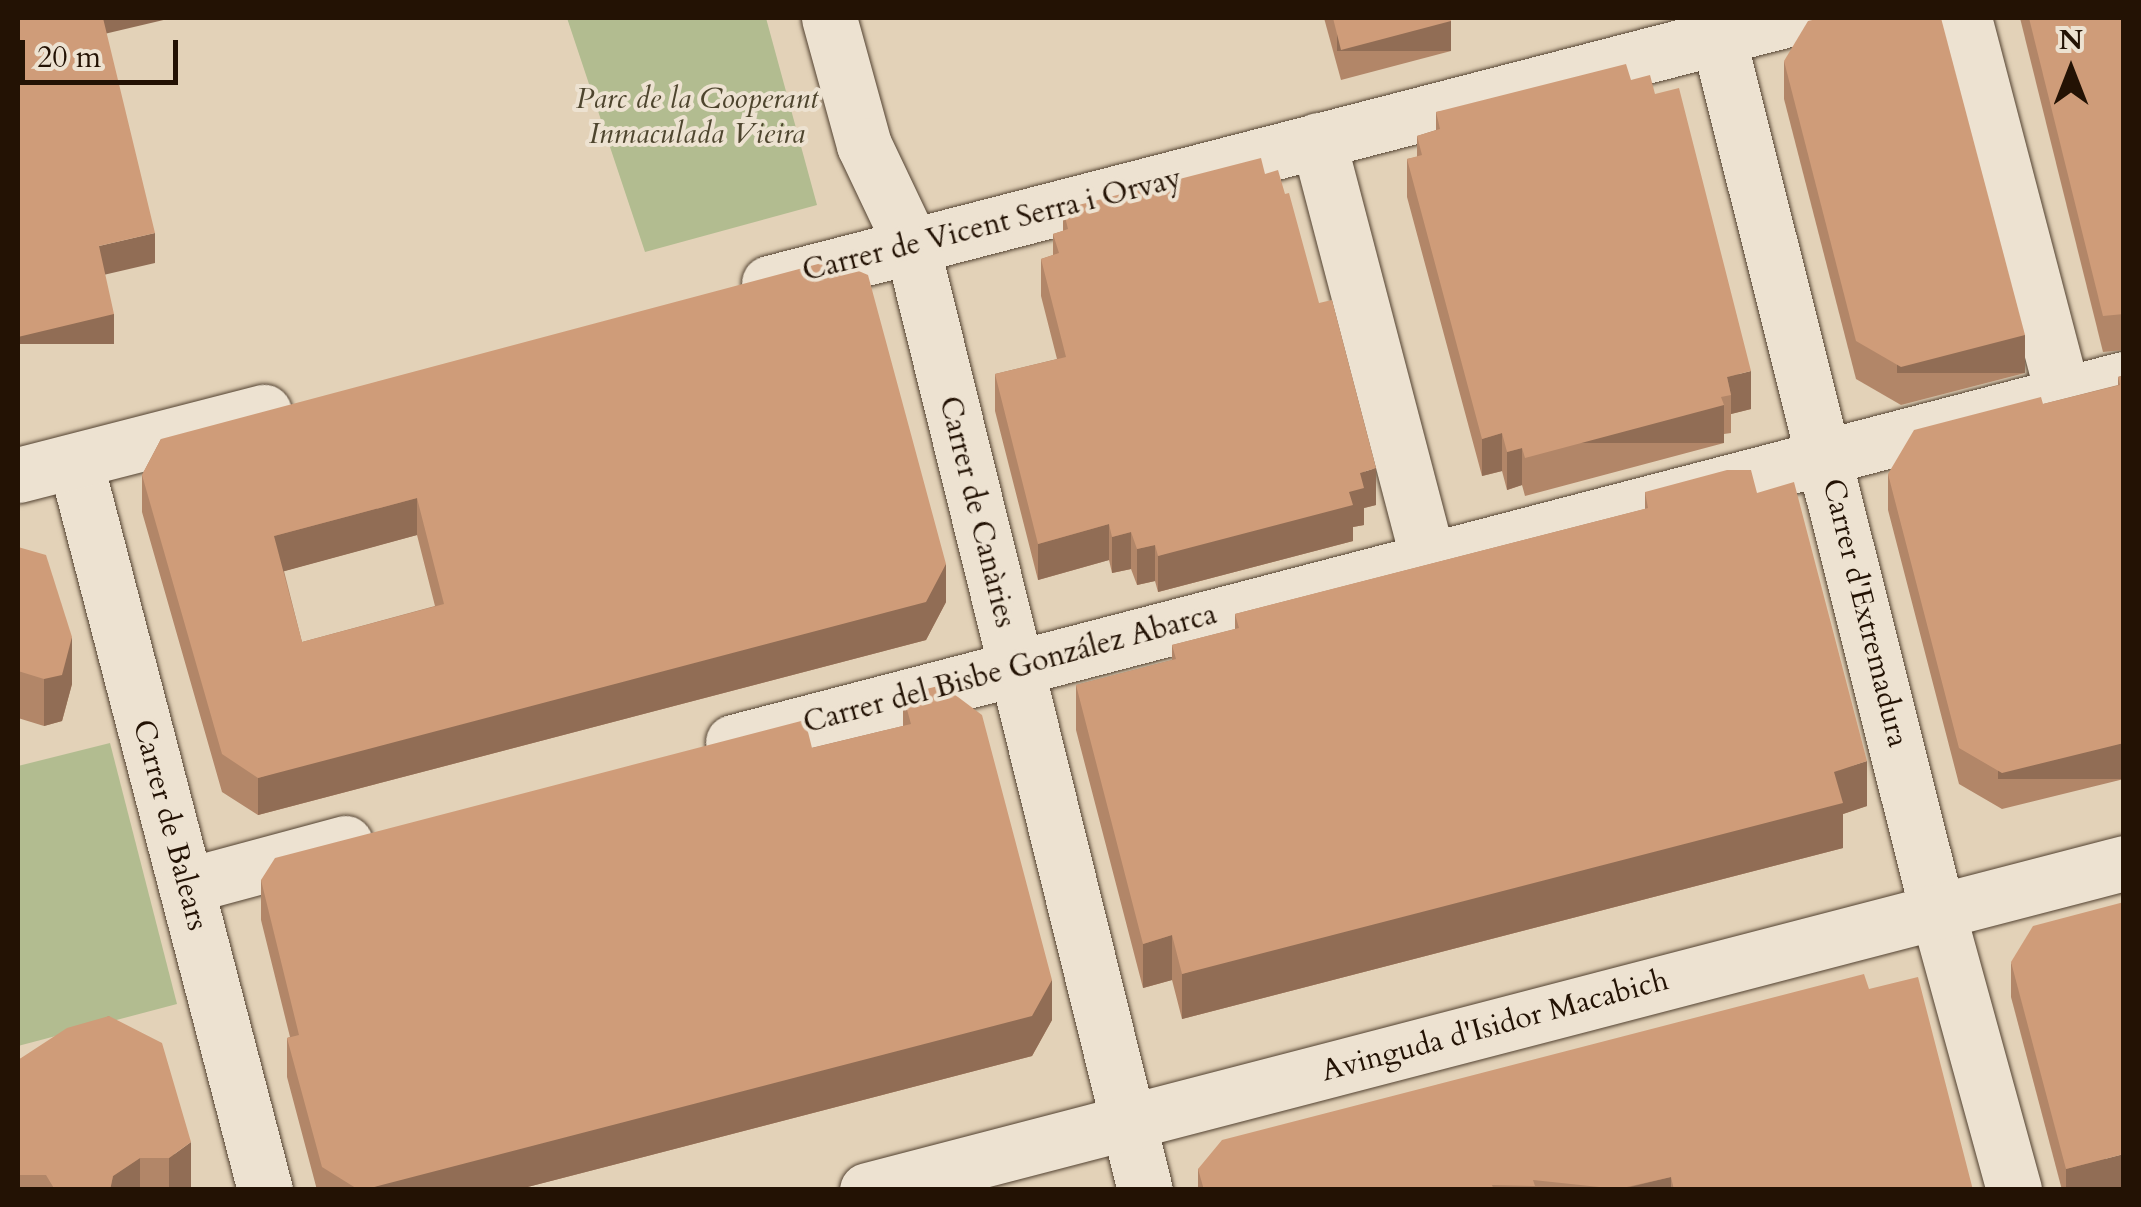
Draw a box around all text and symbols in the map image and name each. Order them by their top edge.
scale bar [25,20,182,82]
north arrow [2021,20,2121,120]
text: N [2059,21,2083,59]
text: 20 m [37,37,101,78]
park label: Parc de la Cooperant Inmaculada Vieira [576,81,818,152]
street label: Carrer de Vicent Serra i Orvay [799,160,1185,290]
street label: Carrer de Canàries [931,393,1023,631]
street label: Carrer d'Extremadura [1814,475,1916,751]
street label: Carrer del Bisbe González Abarca [799,596,1221,742]
street label: Carrer de Balears [125,716,215,934]
street label: Avinguda d'Isidor Macabich [1318,962,1672,1090]

